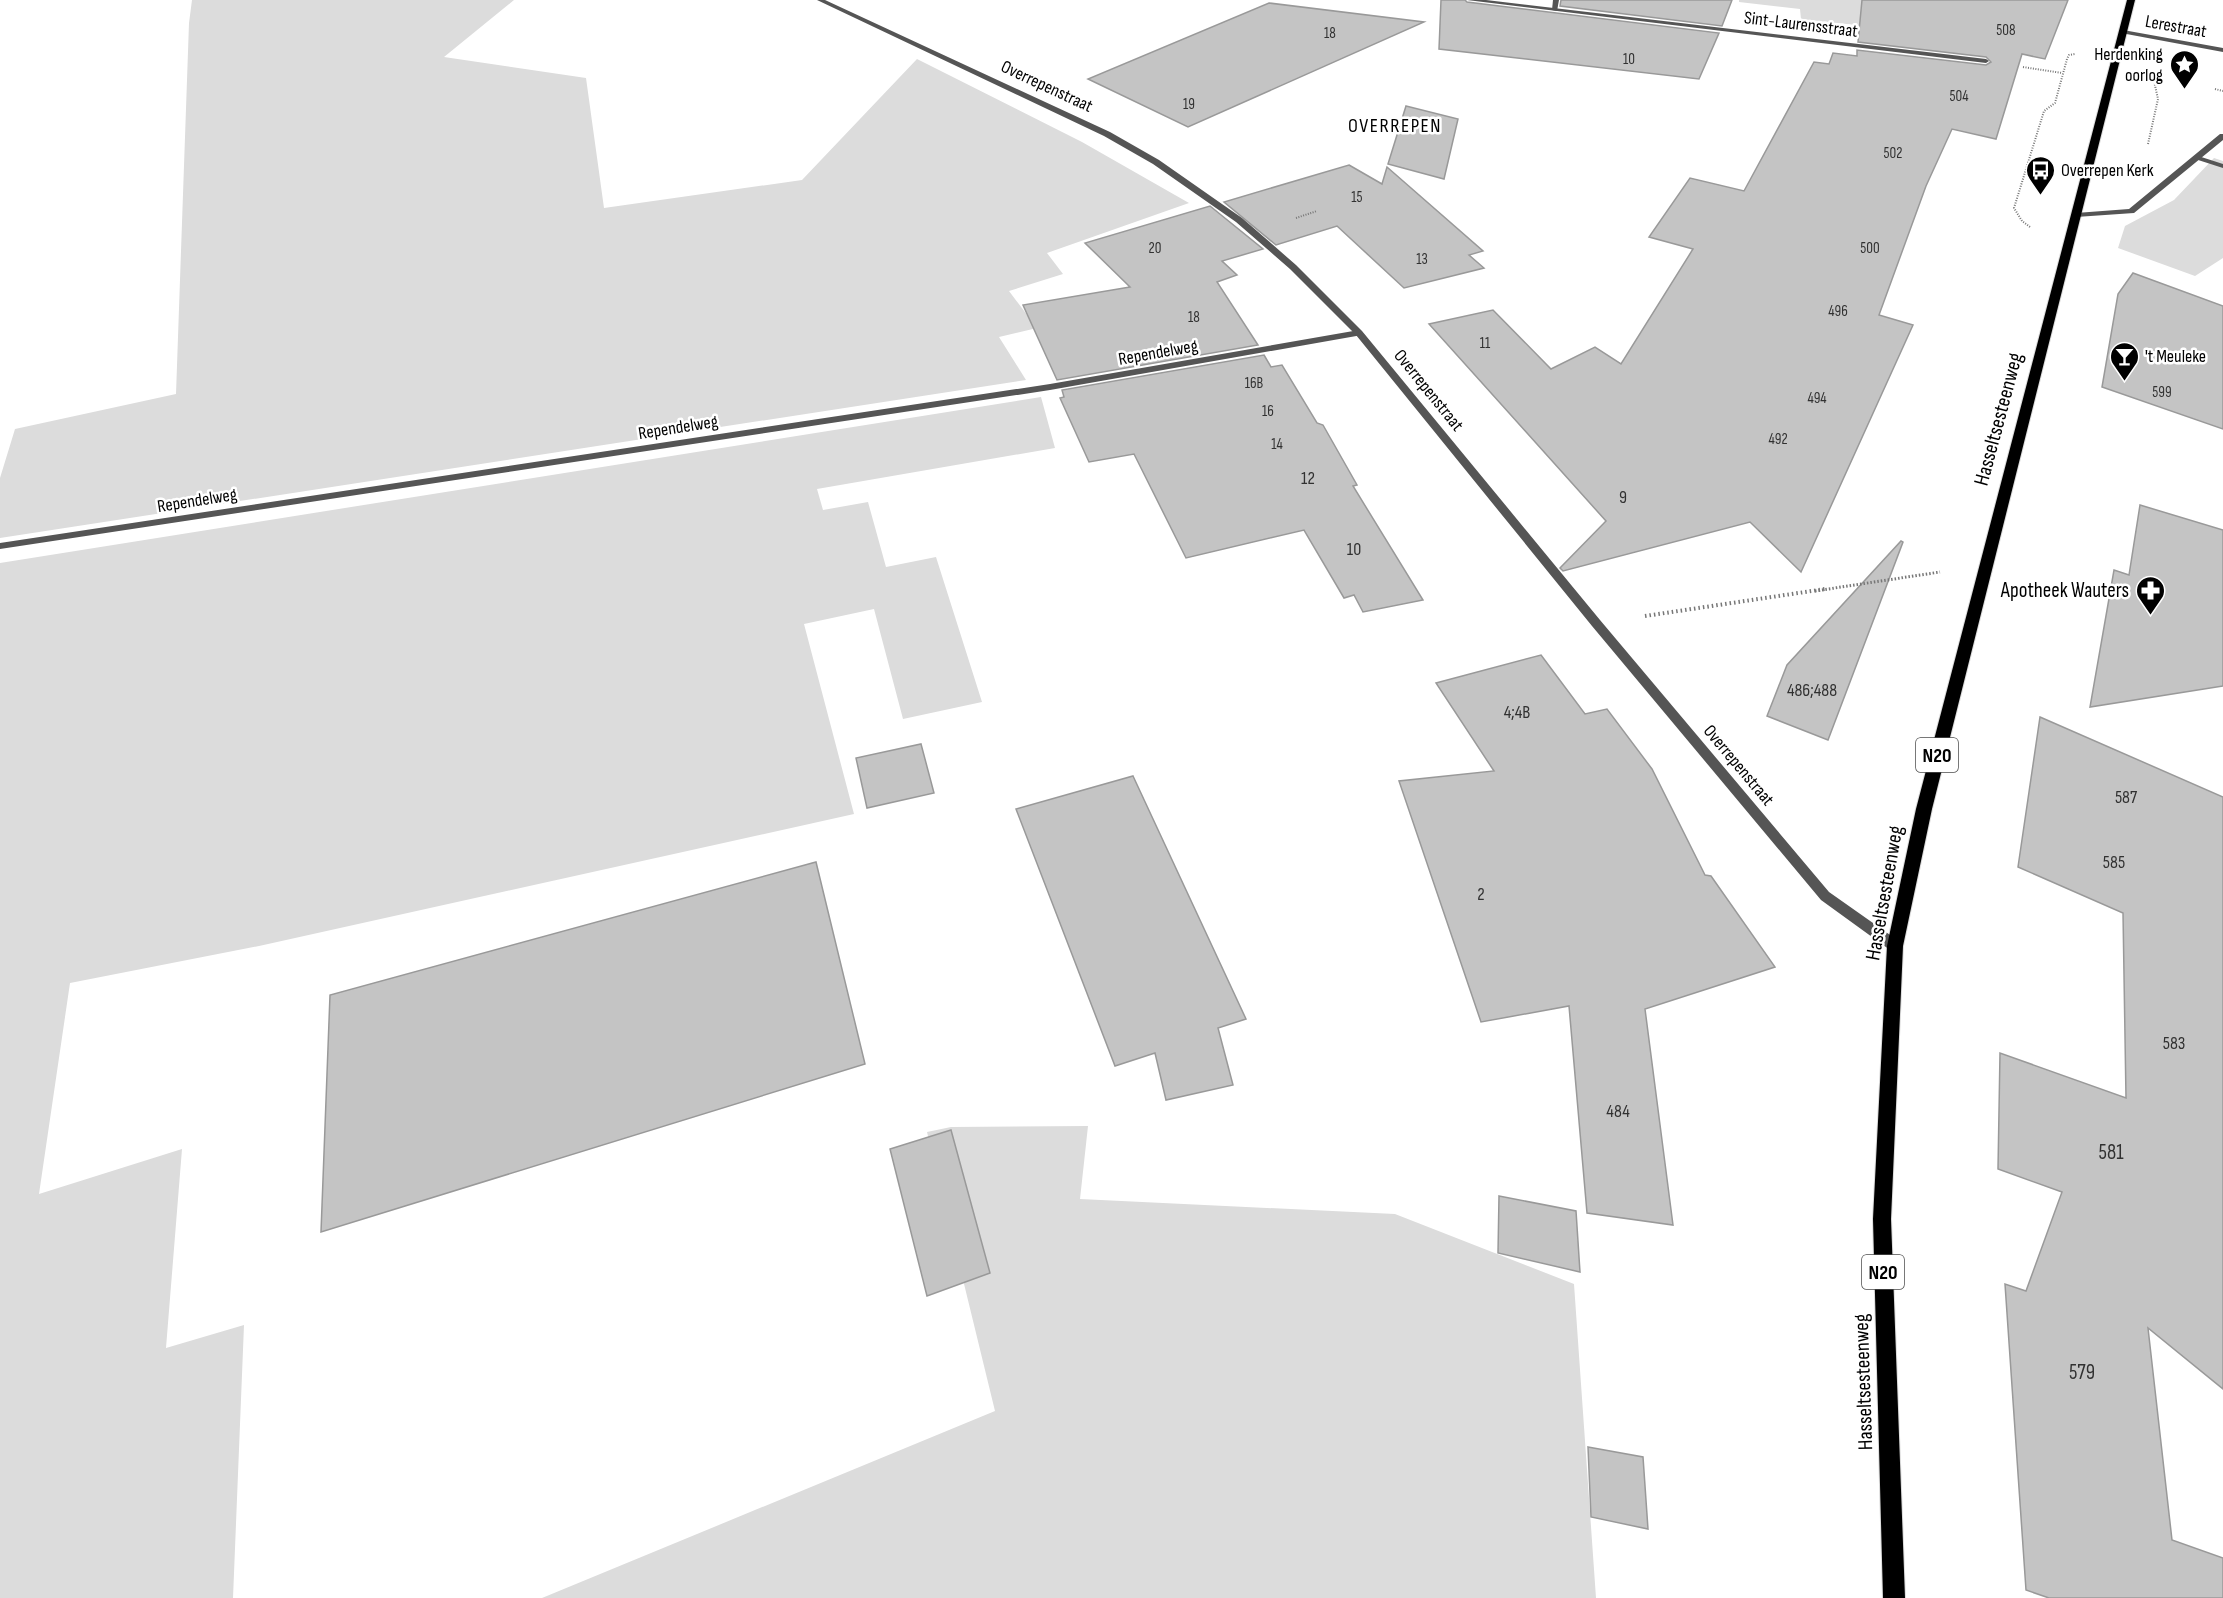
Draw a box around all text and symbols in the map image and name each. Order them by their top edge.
street label: Sint-Laurensstraat [1743,7,1859,42]
street label: Lerestraat [2144,11,2209,42]
house number: 508 [1996,21,2016,40]
house number: 18 [1324,24,1336,43]
place label: Herdenking oorlog [2094,44,2163,86]
place icon: Herdenking oorlog [2168,48,2200,90]
house number: 10 [1623,50,1635,69]
street label: Overrepenstraat [998,56,1096,117]
house number: 504 [1950,87,1968,106]
house number: 19 [1183,95,1195,114]
district label: OVERREPEN [1348,114,1442,138]
house number: 502 [1884,144,1902,163]
bus stop icon: Overrepen Kerk [2024,154,2056,196]
place label: Overrepen Kerk [2061,160,2154,181]
house number: 15 [1351,188,1363,207]
house number: 20 [1149,239,1161,258]
house number: 500 [1860,239,1880,258]
house number: 13 [1416,250,1428,269]
house number: 496 [1828,302,1848,321]
house number: 18 [1188,308,1200,327]
house number: 11 [1480,334,1491,353]
street label: Rependelweg [1117,335,1199,370]
bar icon: 't Meuleke [2108,340,2140,382]
street label: Overrepenstraat [1389,345,1468,436]
place label: 't Meuleke [2145,346,2206,367]
street label: Hasseltsesteenweg [1969,350,2028,488]
house number: 16B [1245,374,1264,393]
house number: 599 [2152,383,2172,402]
house number: 494 [1807,389,1827,408]
house number: 16 [1262,402,1274,421]
street label: Rependelweg [637,411,719,444]
house number: 492 [1768,430,1788,449]
house number: 14 [1271,435,1283,454]
house number: 12 [1301,468,1315,489]
street label: Rependelweg [156,484,238,517]
house number: 9 [1619,487,1627,508]
house number: 10 [1347,539,1361,560]
pharmacy icon: Apotheek Wauters [2134,574,2166,616]
place label: Apotheek Wauters [2000,578,2129,603]
house number: 486;488 [1787,680,1837,701]
house number: 4;4B [1504,702,1530,723]
street label: Overrepenstraat [1699,721,1779,810]
road number: N20 [1916,738,1958,772]
house number: 587 [2115,787,2138,808]
street label: Hasseltsesteenweg [1860,824,1909,962]
house number: 585 [2103,852,2125,873]
house number: 2 [1477,884,1485,905]
house number: 583 [2163,1033,2185,1054]
house number: 484 [1606,1101,1630,1122]
house number: 581 [2099,1140,2124,1165]
road number: N20 [1862,1255,1904,1289]
street label: Hasseltsesteenweg [1849,1313,1878,1451]
house number: 579 [2069,1360,2095,1385]

